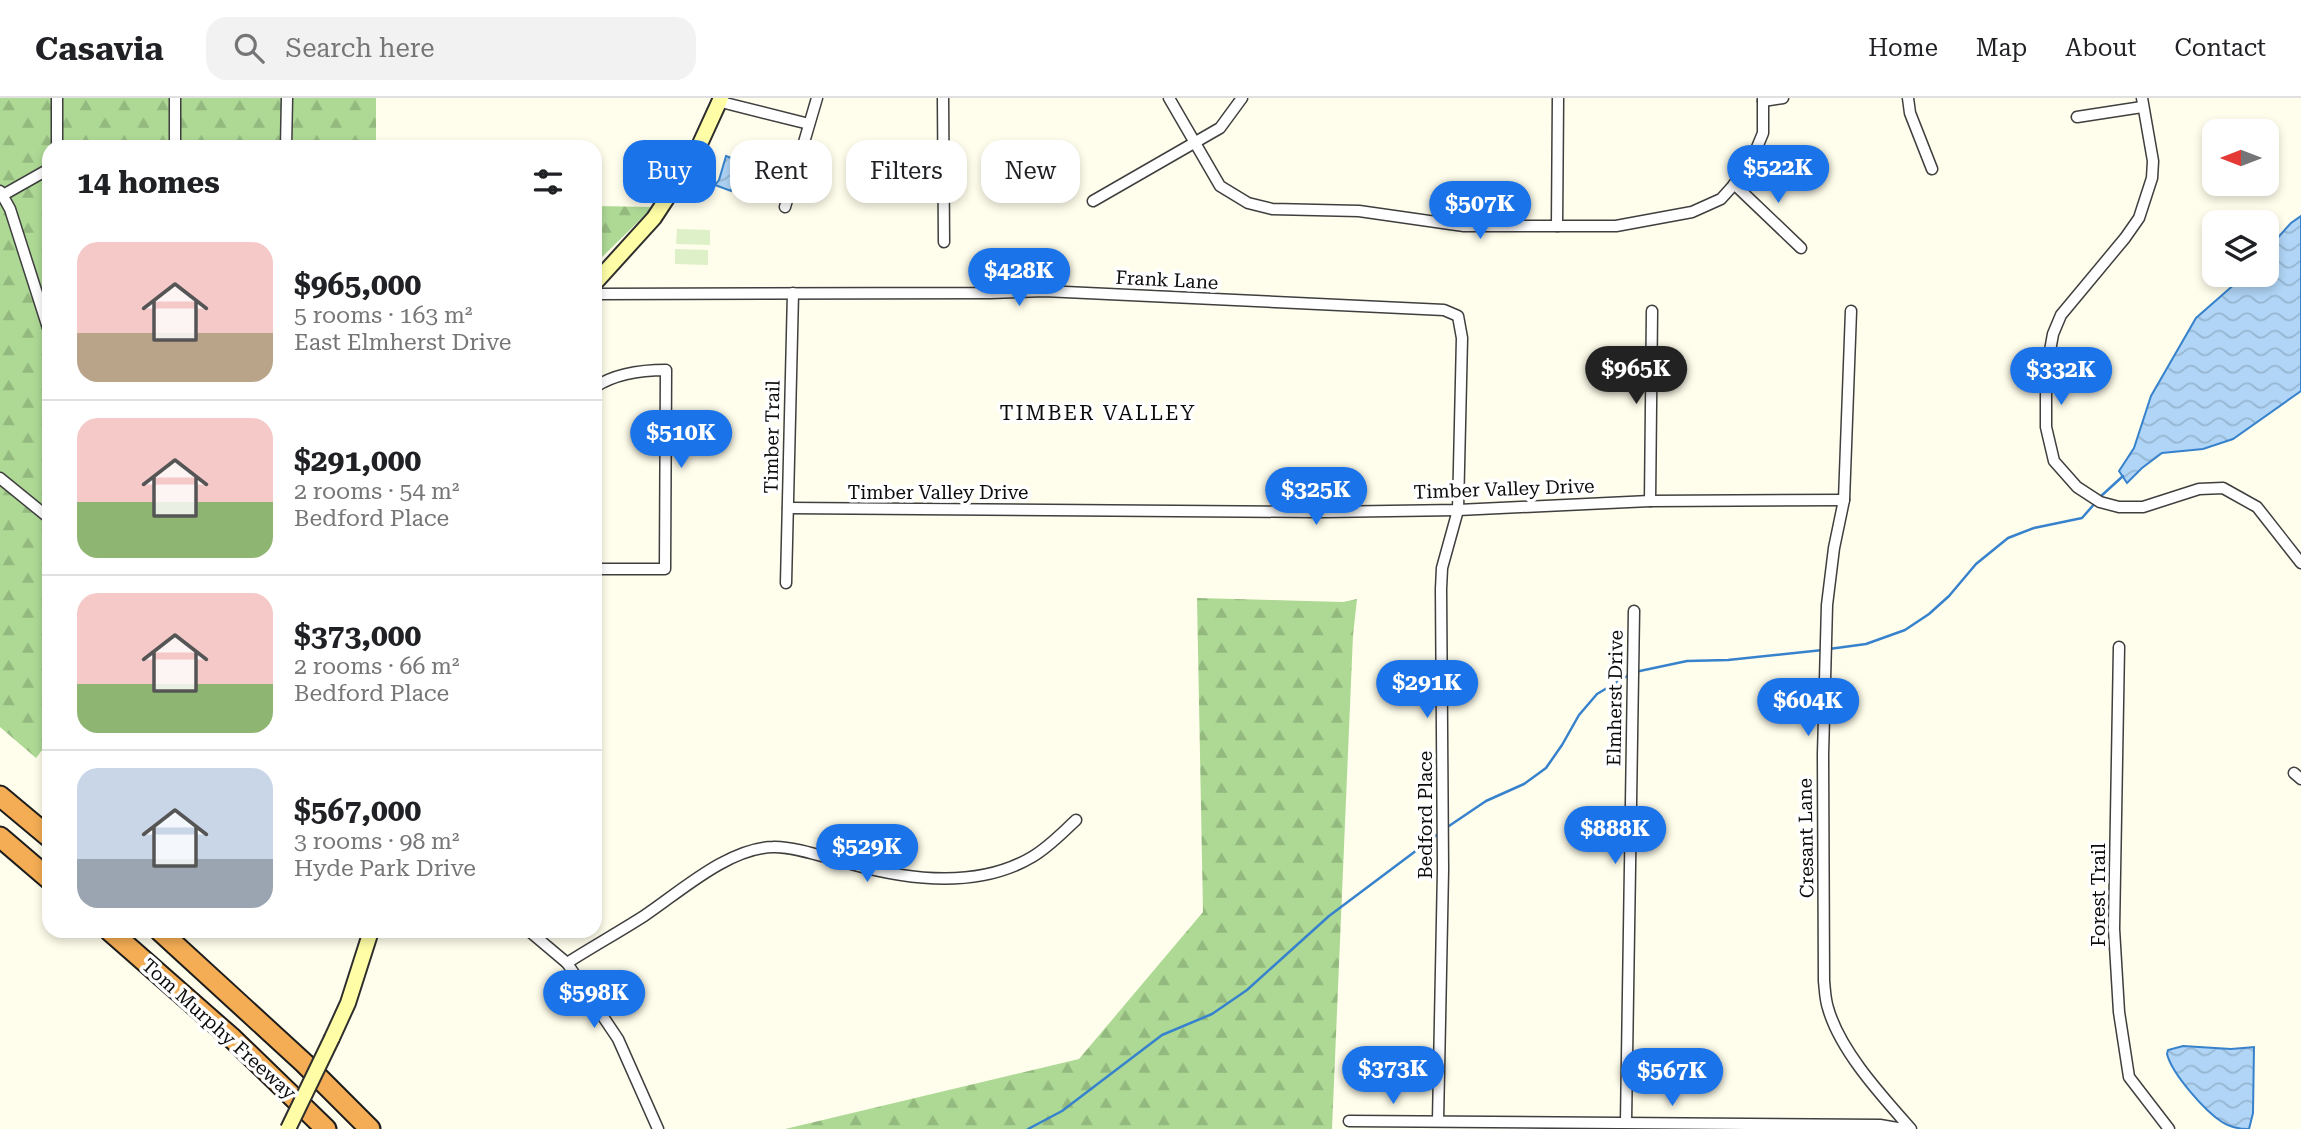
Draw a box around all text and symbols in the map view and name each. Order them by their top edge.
search box [206,17,696,80]
text: Casavia [35,29,164,68]
icon: search [230,29,268,67]
text: Search here [286,33,434,63]
text: Home [1868,34,1938,62]
text: Map [1976,34,2027,62]
text: About [2065,34,2136,62]
text: Contact [2174,34,2266,62]
north arrow [2202,119,2278,196]
map controls [2202,119,2279,287]
chip: Buy [623,140,716,203]
chip: Rent [730,140,832,203]
chip: Filters [846,140,967,203]
chip: New [981,140,1080,203]
pin: $522K [1729,146,1827,205]
text: $522K [1743,154,1813,181]
icon: filters [529,163,567,201]
text: 14 homes [77,165,220,200]
pin: $507K [1431,181,1529,241]
text: $507K [1445,190,1515,217]
button: layers [2202,210,2279,287]
pin: $428K [970,248,1068,308]
text: $428K [984,257,1054,284]
street label: Frank Lane [1115,266,1219,294]
text: $965,000 [294,267,421,302]
icon: home [133,270,217,354]
text: 5 rooms · 163 m² [294,302,472,329]
text: East Elmherst Drive [294,329,511,356]
pin: $965K [1587,346,1685,406]
pin: $332K [2012,348,2110,407]
text: $965K [1601,355,1671,382]
text: $332K [2026,356,2096,383]
street label: Timber Trail [760,380,784,494]
district label: TIMBER VALLEY [999,401,1197,425]
pin: $510K [632,410,730,470]
text: $510K [646,419,716,446]
text: $291,000 [294,443,421,478]
icon: home [133,446,217,530]
pin: $325K [1267,468,1365,527]
street label: Timber Valley Drive [1413,474,1595,504]
text: $325K [1281,476,1351,503]
text: 2 rooms · 54 m² [294,478,460,505]
street label: Timber Valley Drive [847,481,1029,504]
text: Bedford Place [294,505,449,532]
text: $373,000 [294,618,421,653]
icon: home [133,621,217,705]
street label: Elmherst Drive [1602,630,1628,766]
text: 2 rooms · 66 m² [294,653,460,680]
pin: $291K [1378,660,1476,720]
text: $291K [1392,669,1462,696]
pin: $604K [1759,678,1857,738]
text: Bedford Place [294,680,449,707]
text: $604K [1773,687,1843,714]
street label: Bedford Place [1414,751,1437,879]
street label: Cresant Lane [1793,778,1819,898]
text: $567,000 [294,793,421,828]
icon: home [133,796,217,880]
pin: $888K [1566,806,1664,866]
text: $888K [1580,815,1650,842]
pin: $529K [818,824,916,884]
text: 3 rooms · 98 m² [294,828,460,855]
text: $529K [832,833,902,860]
street label: Forest Trail [2087,843,2110,947]
text: Hyde Park Drive [294,855,476,882]
street label: Tom Murphy Freeway [137,954,301,1105]
pin: $598K [545,970,643,1030]
text: $598K [559,979,629,1006]
pin: $373K [1344,1046,1442,1106]
pin: $567K [1623,1048,1721,1108]
text: $373K [1358,1055,1428,1082]
text: $567K [1637,1057,1707,1084]

